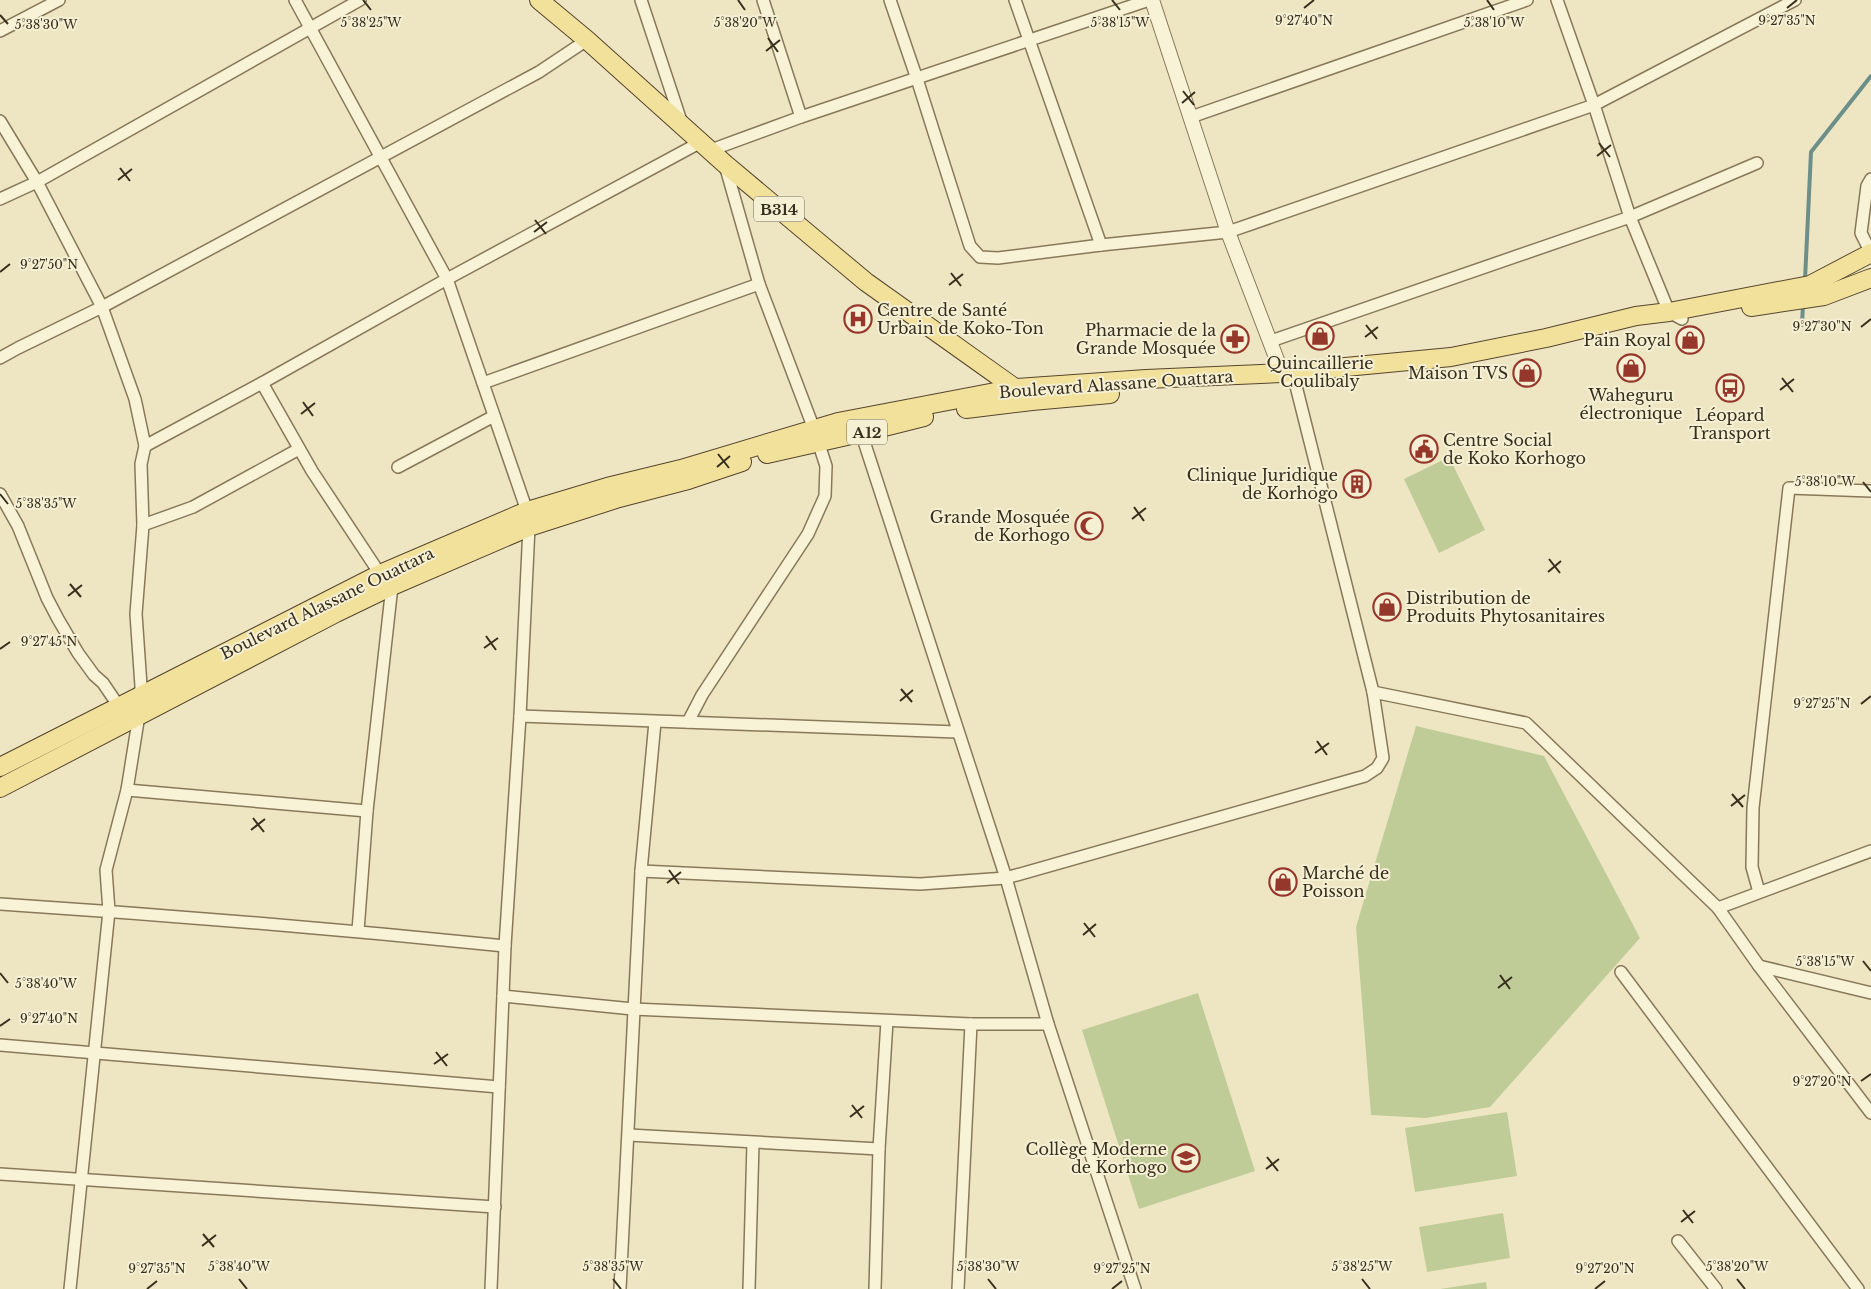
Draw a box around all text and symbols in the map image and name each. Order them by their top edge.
text: 9°27'40"N [1275,13,1333,28]
text: 9°27'35"N [1758,13,1816,28]
text: 5°38'25"W [341,15,402,30]
text: 5°38'20"W [714,15,777,30]
text: 5°38'15"W [1091,15,1150,30]
text: 5°38'10"W [1464,15,1525,30]
text: 5°38'30"W [15,17,78,32]
road number: B314 [754,196,804,222]
text: 9°27'50"N [20,257,78,272]
place label: Centre de Santé Urbain de Koko-Ton [877,300,1044,338]
hospital icon: Centre de Santé Urbain de Koko-Ton [843,304,873,334]
text: 9°27'30"N [1792,319,1852,334]
place label: Pharmacie de la Grande Mosquée [1076,320,1216,358]
shop icon: Quincaillerie Coulibaly [1305,321,1335,351]
pharmacy icon: Pharmacie de la Grande Mosquée [1220,324,1250,354]
shop icon: Pain Royal [1675,325,1705,355]
place label: Pain Royal [1584,330,1671,350]
place label: Quincaillerie Coulibaly [1266,353,1374,391]
shop icon: Waheguru électronique [1616,353,1646,383]
shop icon: Maison TVS [1512,358,1542,388]
place label: Maison TVS [1408,363,1508,383]
street label: Boulevard Alassane Ouattara [998,366,1234,402]
bus stop icon: Léopard Transport [1715,373,1745,403]
place label: Waheguru électronique [1580,385,1682,423]
place label: Léopard Transport [1689,405,1771,443]
road number: A12 [847,420,887,444]
place label: Centre Social de Koko Korhogo [1443,430,1586,468]
public building icon: Centre Social de Koko Korhogo [1409,434,1439,464]
place label: Clinique Juridique de Korhogo [1187,465,1338,503]
building icon: Clinique Juridique de Korhogo [1342,469,1372,499]
text: 5°38'10"W [1795,474,1856,489]
text: 5°38'35"W [16,496,77,511]
place label: Grande Mosquée de Korhogo [930,507,1070,545]
mosque icon: Grande Mosquée de Korhogo [1074,511,1104,541]
street label: Boulevard Alassane Ouattara [217,542,437,664]
place label: Distribution de Produits Phytosanitaires [1406,588,1605,626]
shop icon: Distribution de Produits Phytosanitaires [1372,592,1402,622]
text: 9°27'45"N [21,634,77,649]
text: 9°27'25"N [1793,696,1851,711]
place label: Marché de Poisson [1302,863,1389,901]
shop icon: Marché de Poisson [1268,867,1298,897]
text: 5°38'15"W [1796,954,1855,969]
text: 5°38'40"W [15,976,78,991]
text: 9°27'40"N [20,1011,78,1026]
text: 9°27'20"N [1792,1074,1852,1089]
place label: Collège Moderne de Korhogo [1026,1139,1167,1177]
school or university icon: Collège Moderne de Korhogo [1171,1143,1201,1173]
text: 5°38'40"W [208,1259,271,1274]
text: 5°38'35"W [583,1259,644,1274]
text: 5°38'30"W [957,1259,1020,1274]
text: 5°38'25"W [1332,1259,1393,1274]
text: 5°38'20"W [1706,1259,1769,1274]
text: 9°27'35"N [128,1261,186,1276]
text: 9°27'25"N [1093,1261,1151,1276]
text: 9°27'20"N [1575,1261,1635,1276]

